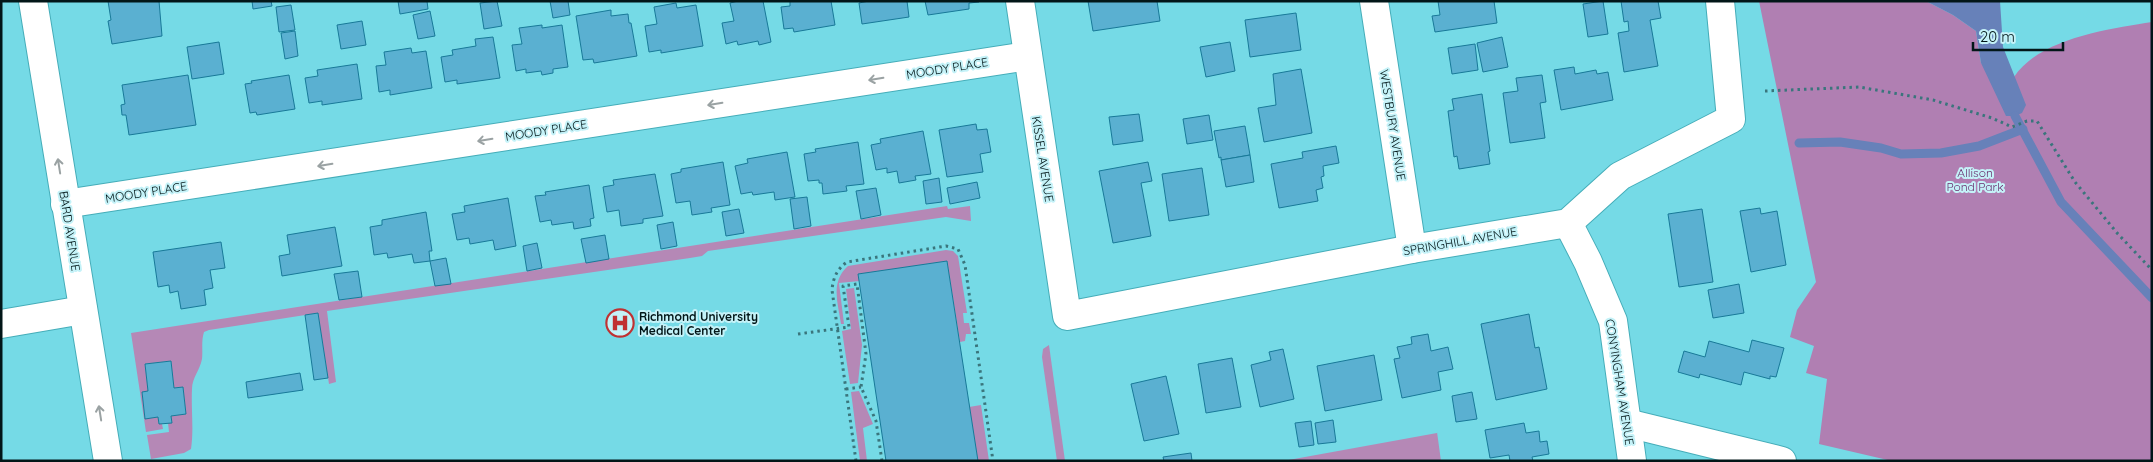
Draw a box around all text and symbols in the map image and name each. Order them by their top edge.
scale bar [1973,20,2063,52]
text: 20 m [1980,27,2015,46]
street label: MOODY PLACE [905,54,989,82]
street label: WESTBURY AVENUE [1377,68,1409,182]
one-way arrow [868,75,884,85]
one-way arrow [707,100,723,110]
street label: KISSEL AVENUE [1029,115,1057,203]
street label: MOODY PLACE [504,116,588,144]
one-way arrow [478,135,494,145]
one-way arrow [54,158,64,174]
one-way arrow [317,160,333,170]
park label: Allison Pond Park [1946,165,2004,194]
street label: MOODY PLACE [104,178,188,206]
street label: BARD AVENUE [56,190,84,272]
street label: SPRINGHILL AVENUE [1402,224,1518,258]
hospital icon: Richmond University Medical Center [605,308,635,338]
place label: Richmond University Medical Center [639,309,758,338]
street label: CONYINGHAM AVENUE [1603,318,1637,446]
one-way arrow [95,405,105,421]

